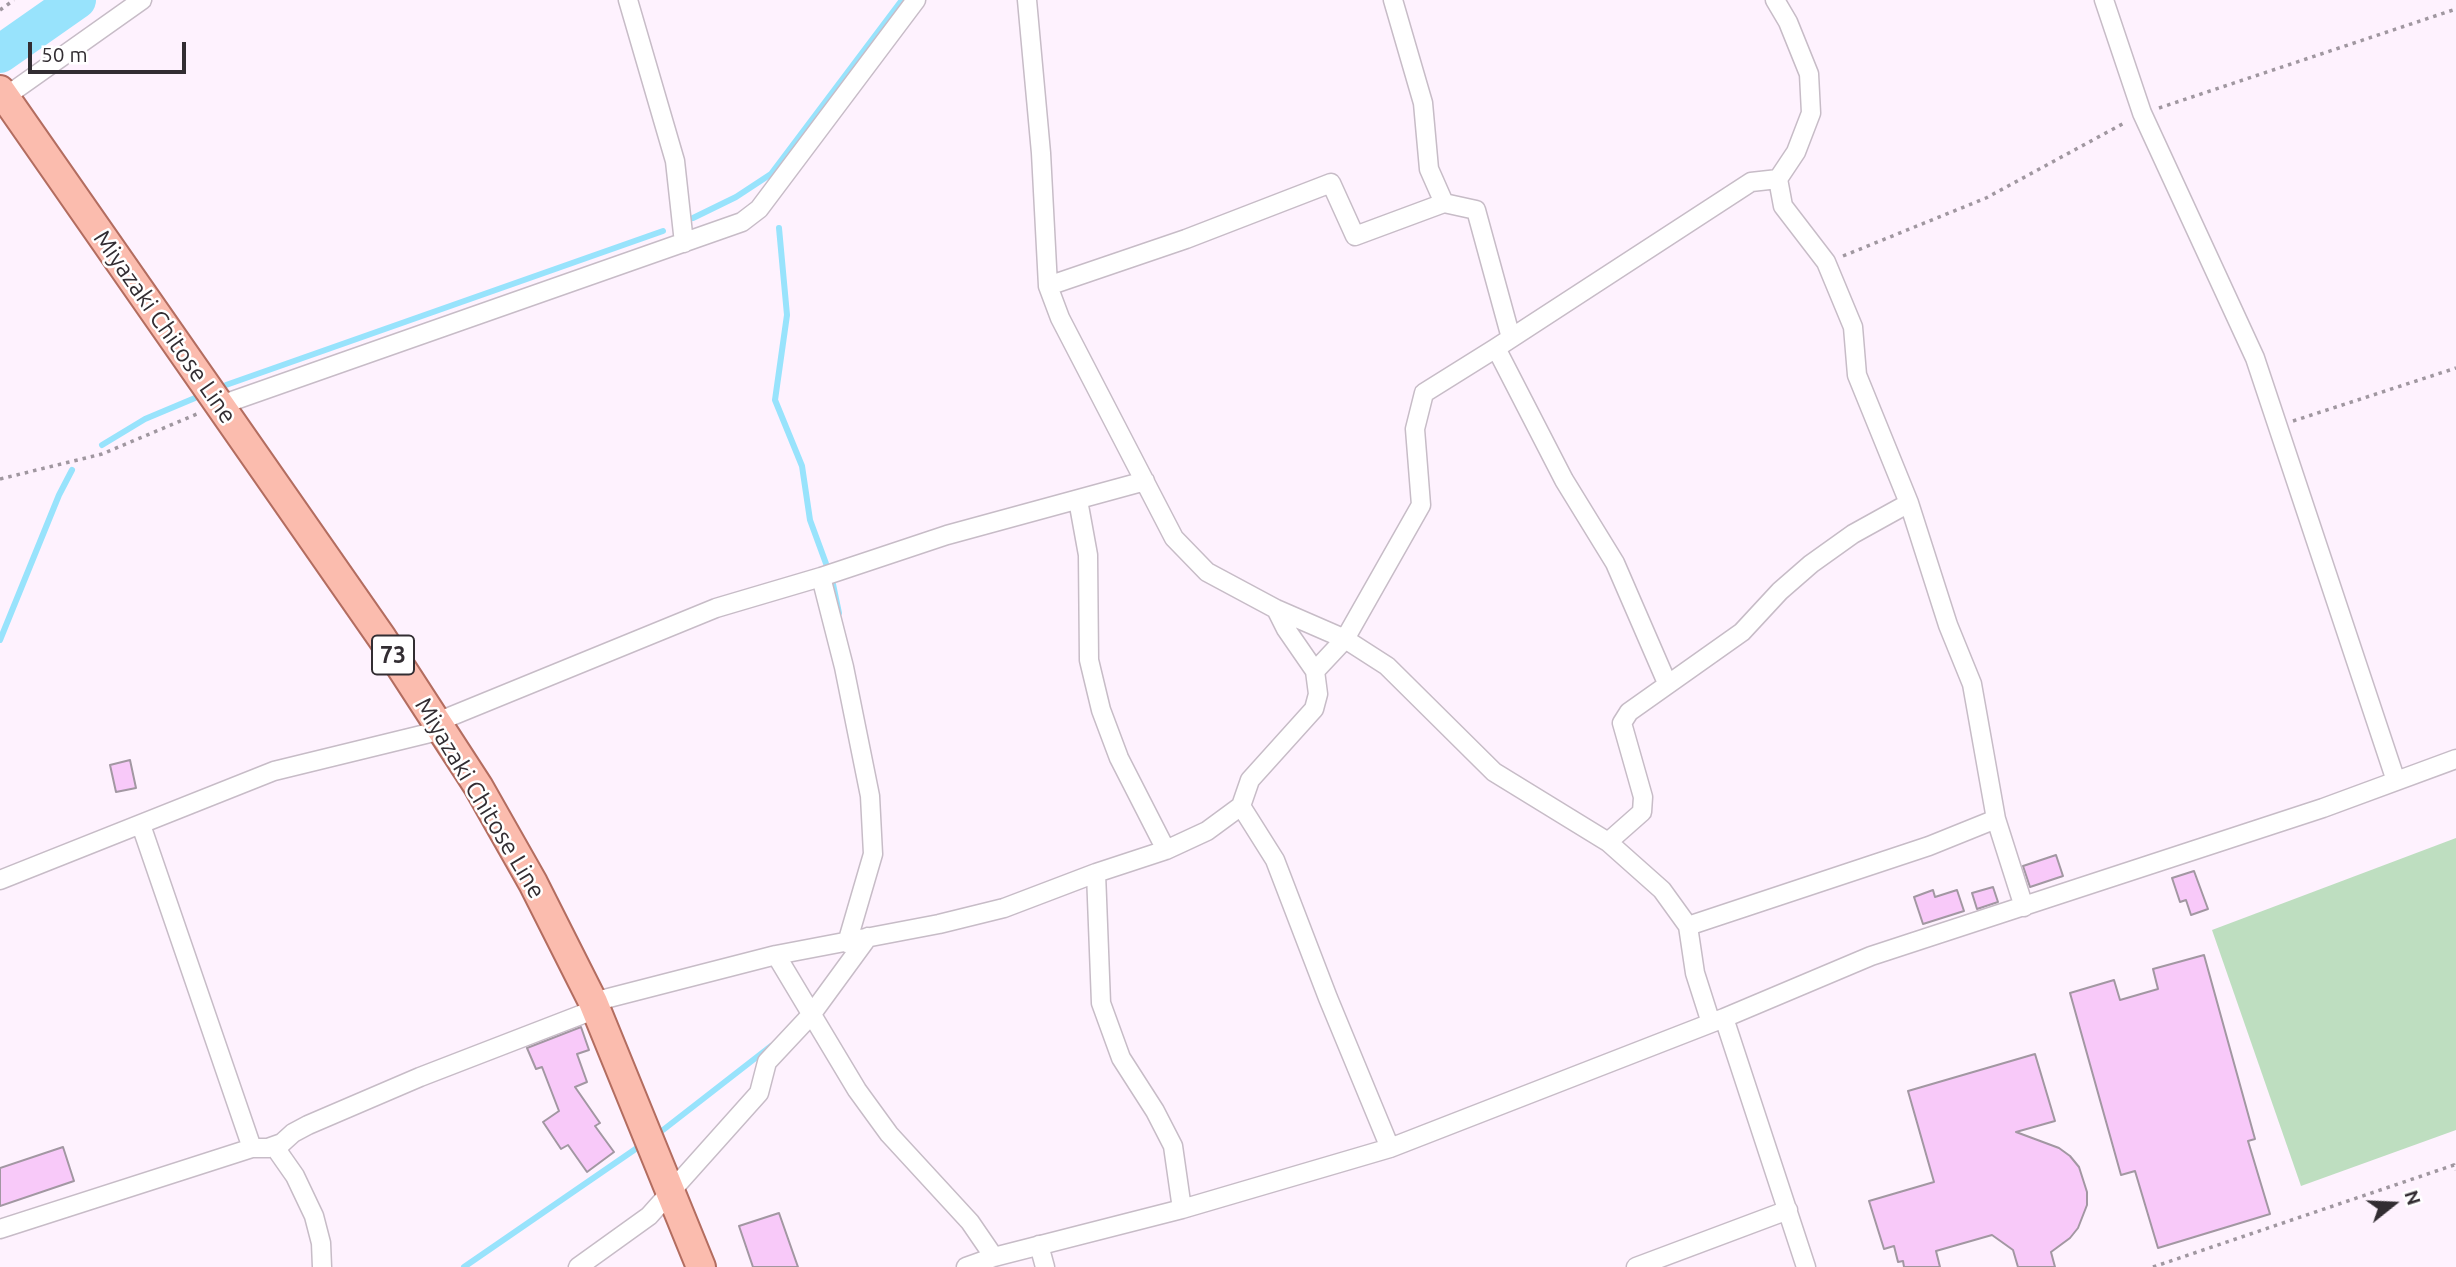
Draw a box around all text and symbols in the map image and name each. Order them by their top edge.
scale bar [32,28,189,72]
text: 50 m [41,42,88,66]
street label: Miyazaki Chitose Line [87,225,243,429]
road number: 73 [372,636,414,674]
street label: Miyazaki Chitose Line [409,692,551,904]
north arrow [2358,1169,2428,1239]
text: N [2400,1187,2426,1208]

